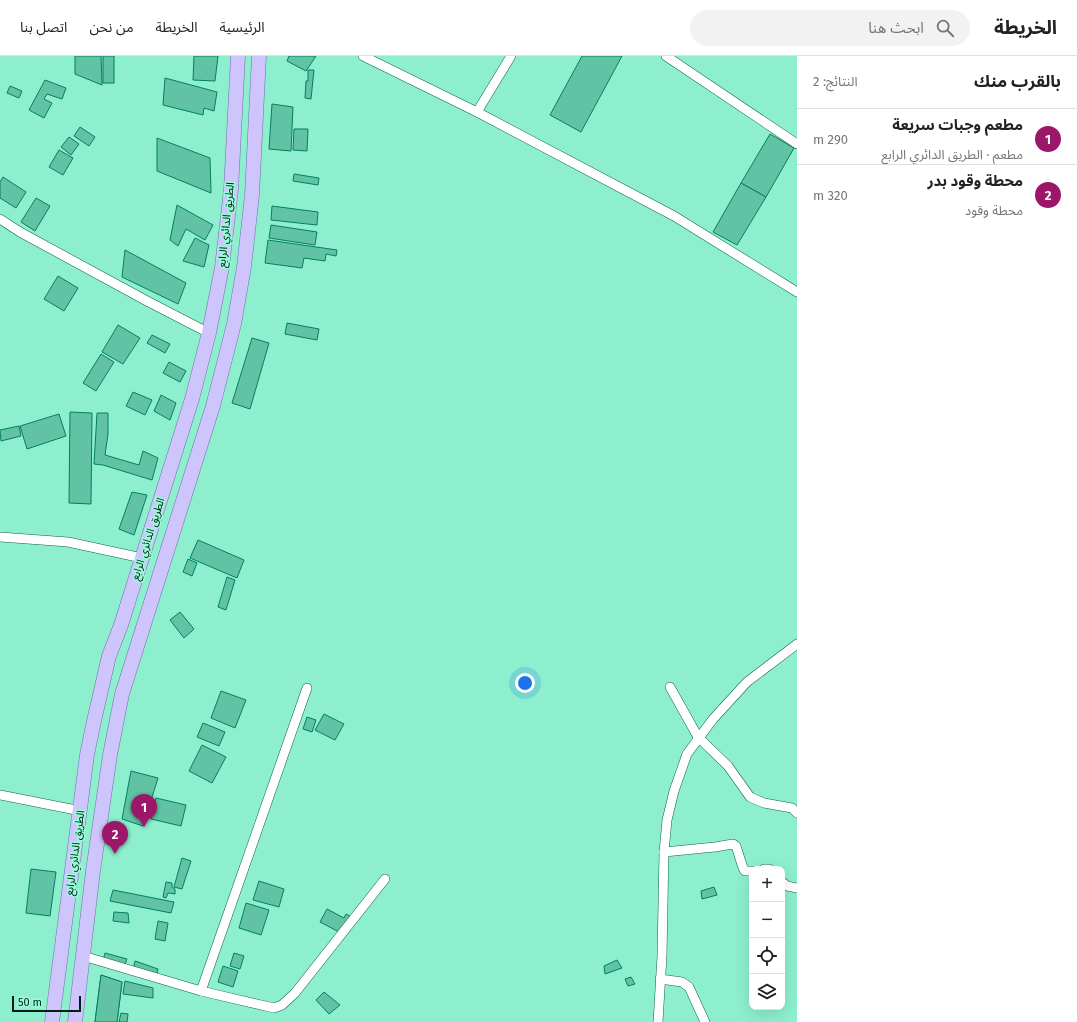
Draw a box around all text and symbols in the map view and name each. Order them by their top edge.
search box [690,10,970,46]
text: الخريطة [994,16,1057,39]
icon: search [934,17,956,39]
text: اتصل بنا [20,19,67,36]
text: من نحن [89,19,134,36]
text: الخريطة [156,19,198,36]
text: الرئيسية [220,19,265,36]
text: ابحث هنا [868,19,924,37]
text: بالقرب منك [974,71,1061,92]
text: النتائج: 2 [813,74,858,89]
text: مطعم وجبات سريعة [892,116,1023,134]
text: 290 m [813,132,848,147]
text: 1 [1045,132,1051,147]
text: مطعم · الطريق الدائري الرابع [881,147,1023,162]
text: محطة وقود بدر [927,172,1023,190]
street label: الطريق الدائري الرابع [215,182,239,269]
text: 320 m [813,188,848,203]
text: 2 [1045,188,1051,203]
text: محطة وقود [965,203,1023,218]
street label: الطريق الدائري الرابع [129,496,170,583]
your location [515,673,535,693]
pin: 1 [131,794,157,827]
street label: الطريق الدائري الرابع [63,810,90,897]
pin: 2 [102,821,128,854]
map controls [749,866,785,1010]
button: + [749,866,785,902]
button: − [749,902,785,938]
button: locate [749,938,785,974]
button: layers [749,974,785,1010]
scale bar [12,994,81,1013]
text: 50 m [18,996,42,1009]

